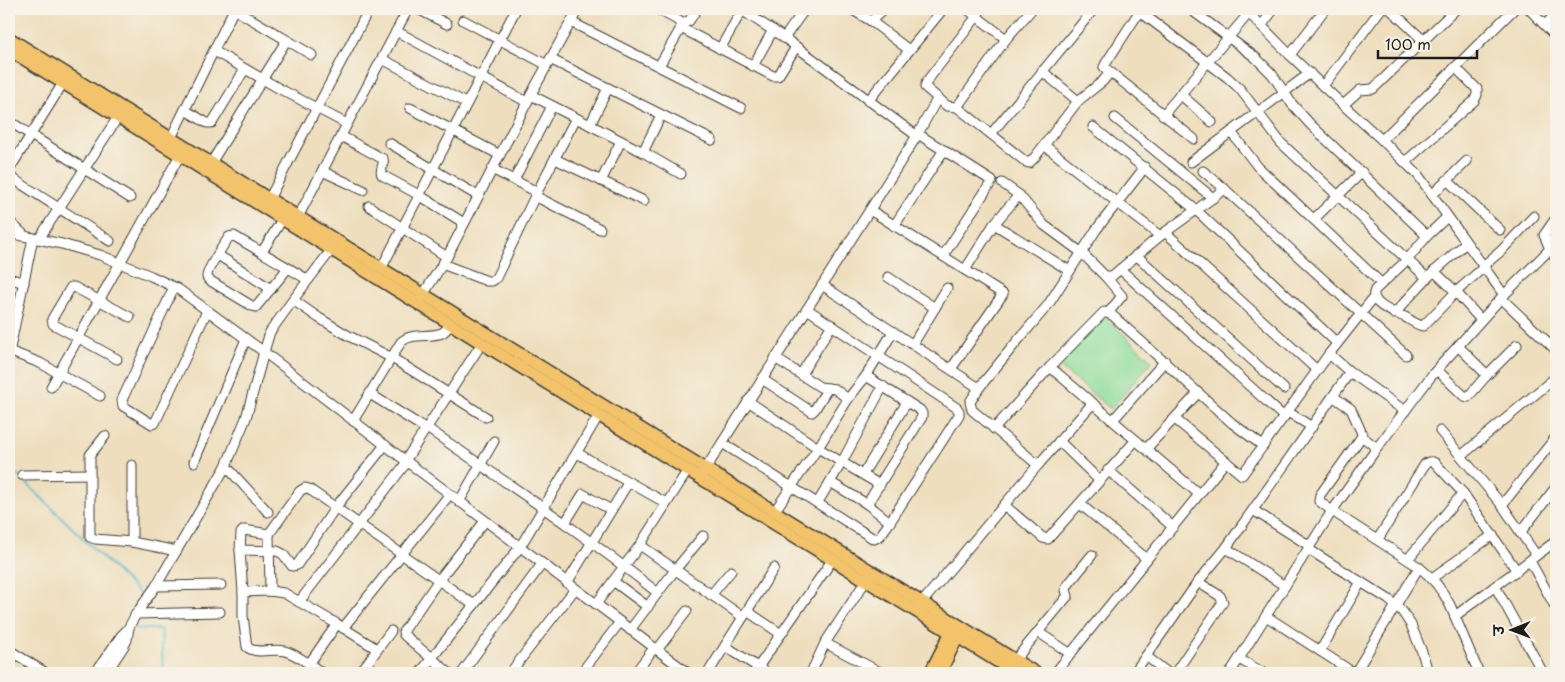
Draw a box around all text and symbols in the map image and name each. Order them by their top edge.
scale bar [1378,28,1476,60]
text: 100 m [1385,32,1431,55]
north arrow [1488,604,1538,654]
text: उ [1488,624,1509,637]

